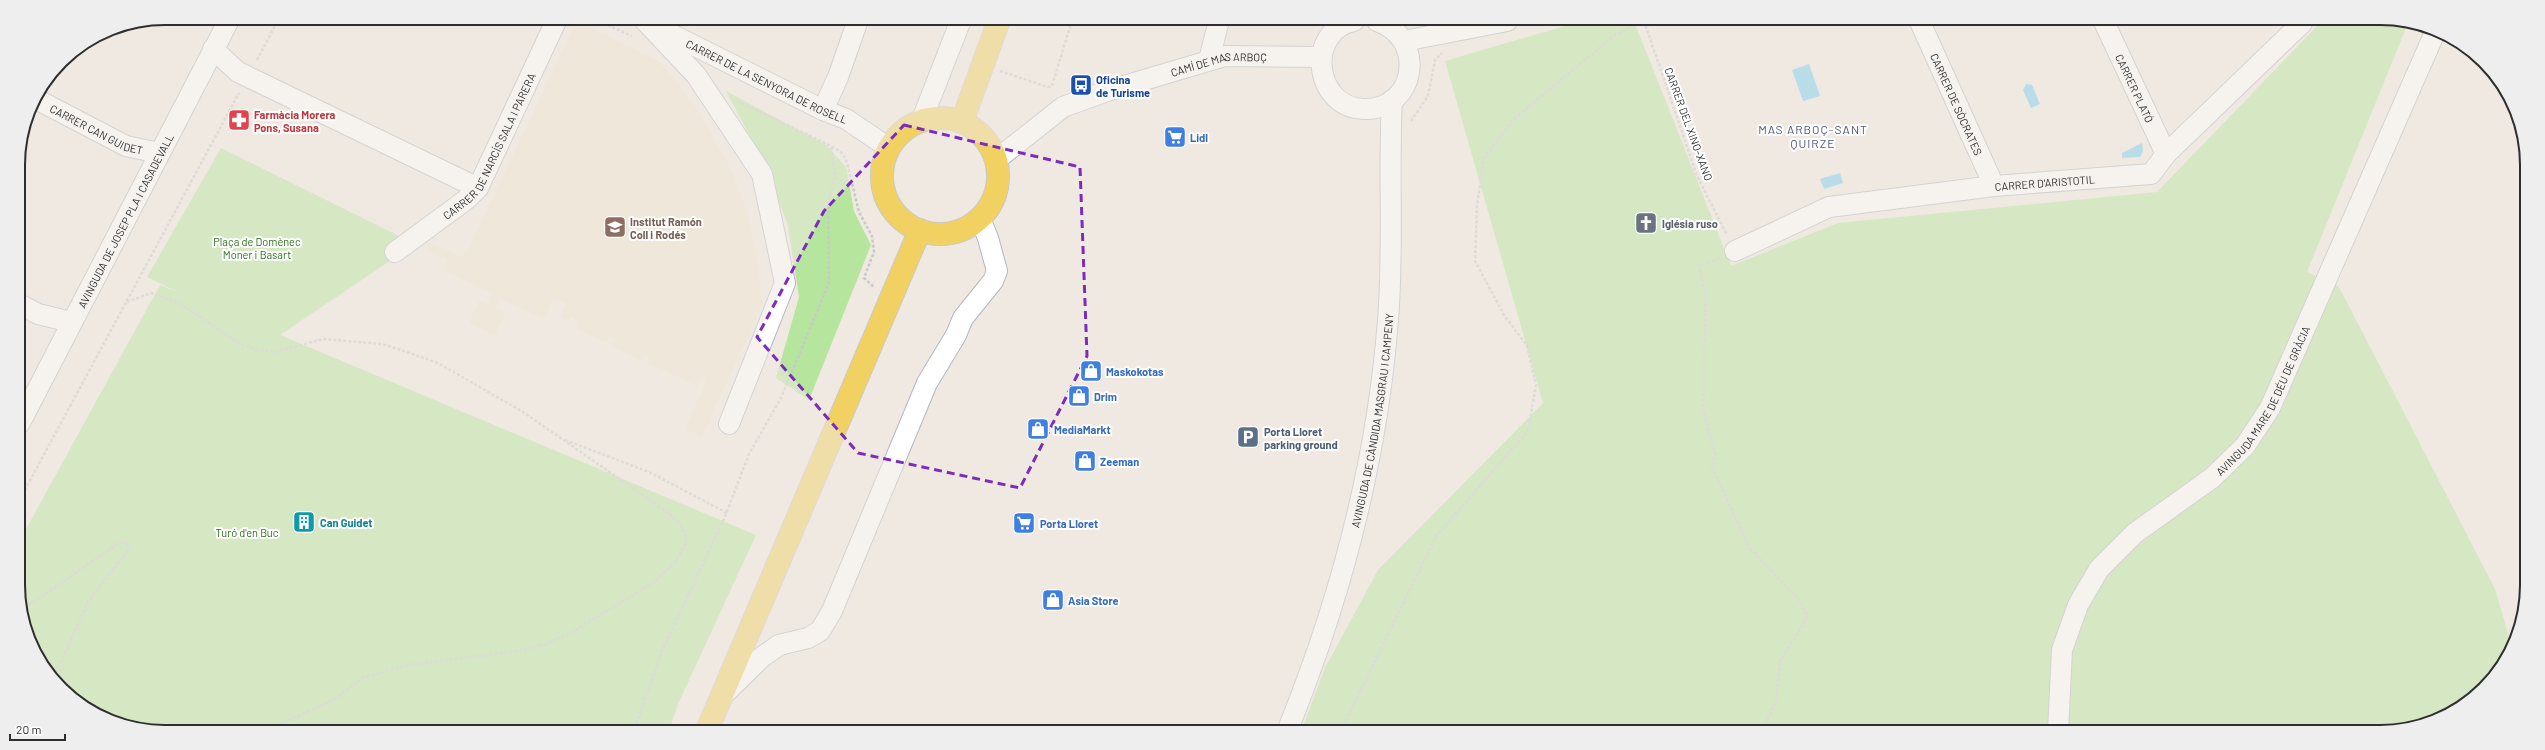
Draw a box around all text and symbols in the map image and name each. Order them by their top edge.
street label: CARRER DE LA SENYORA DE ROSELL [684,36,849,125]
street label: CAMÍ DE MAS ARBOÇ [1169,49,1267,78]
street label: CARRER DE SÒCRATES [1928,51,1986,157]
street label: CARRER PLATÓ [2113,52,2157,125]
street label: CARRER DEL XINO-XANO [1662,66,1716,183]
street label: CARRER DE NARCÍS SALA I PARERA [440,70,538,221]
bus stop icon: Oficina de Turisme [1068,72,1094,98]
place label: Oficina de Turisme [1096,73,1150,99]
street label: CARRER CAN GUIDET [48,101,144,156]
pharmacy icon: Farmàcia Morera Pons, Susana [226,107,252,133]
place label: Farmàcia Morera Pons, Susana [254,108,336,134]
district label: MAS ARBOÇ-SANT QUIRZE [1758,122,1868,150]
supermarket icon: Lidl [1162,124,1188,150]
street label: AVINGUDA DE JOSEP PLA I CASADEVALL [74,131,175,310]
place label: Lidl [1190,131,1208,144]
street label: CARRER D'ARISTOTIL [1994,172,2095,192]
church icon: Iglésia ruso [1633,210,1659,236]
school or university icon: Institut Ramón Coll i Rodés [602,214,628,240]
place label: Institut Ramón Coll i Rodés [630,215,702,241]
place label: Iglésia ruso [1662,217,1718,230]
park label: Plaça de Domènec Moner i Basart [213,235,301,261]
street label: AVINGUDA DE CÀNDIDA MASGRAU I CAMPENY [1348,313,1395,529]
street label: AVINGUDA MARE DE DÉU DE GRÀCIA [2213,324,2312,478]
shop icon: Maskokotas [1078,358,1104,384]
place label: Maskokotas [1106,365,1164,378]
shop icon: Drim [1066,383,1092,409]
place label: Drim [1094,390,1117,403]
shop icon: MediaMarkt [1025,416,1051,442]
place label: MediaMarkt [1054,423,1111,436]
parking icon: Porta Lloret parking ground [1235,424,1261,450]
place label: Porta Lloret parking ground [1264,425,1338,451]
shop icon: Zeeman [1072,448,1098,474]
place label: Zeeman [1100,455,1139,468]
building icon: Can Guidet [291,509,317,535]
supermarket icon: Porta Lloret [1011,510,1037,536]
place label: Can Guidet [320,516,373,529]
place label: Porta Lloret [1040,517,1098,530]
park label: Turó d'en Buc [216,526,279,539]
shop icon: Asia Store [1040,587,1066,613]
place label: Asia Store [1068,594,1119,607]
scale bar [10,716,65,742]
text: 20 m [16,722,42,736]

